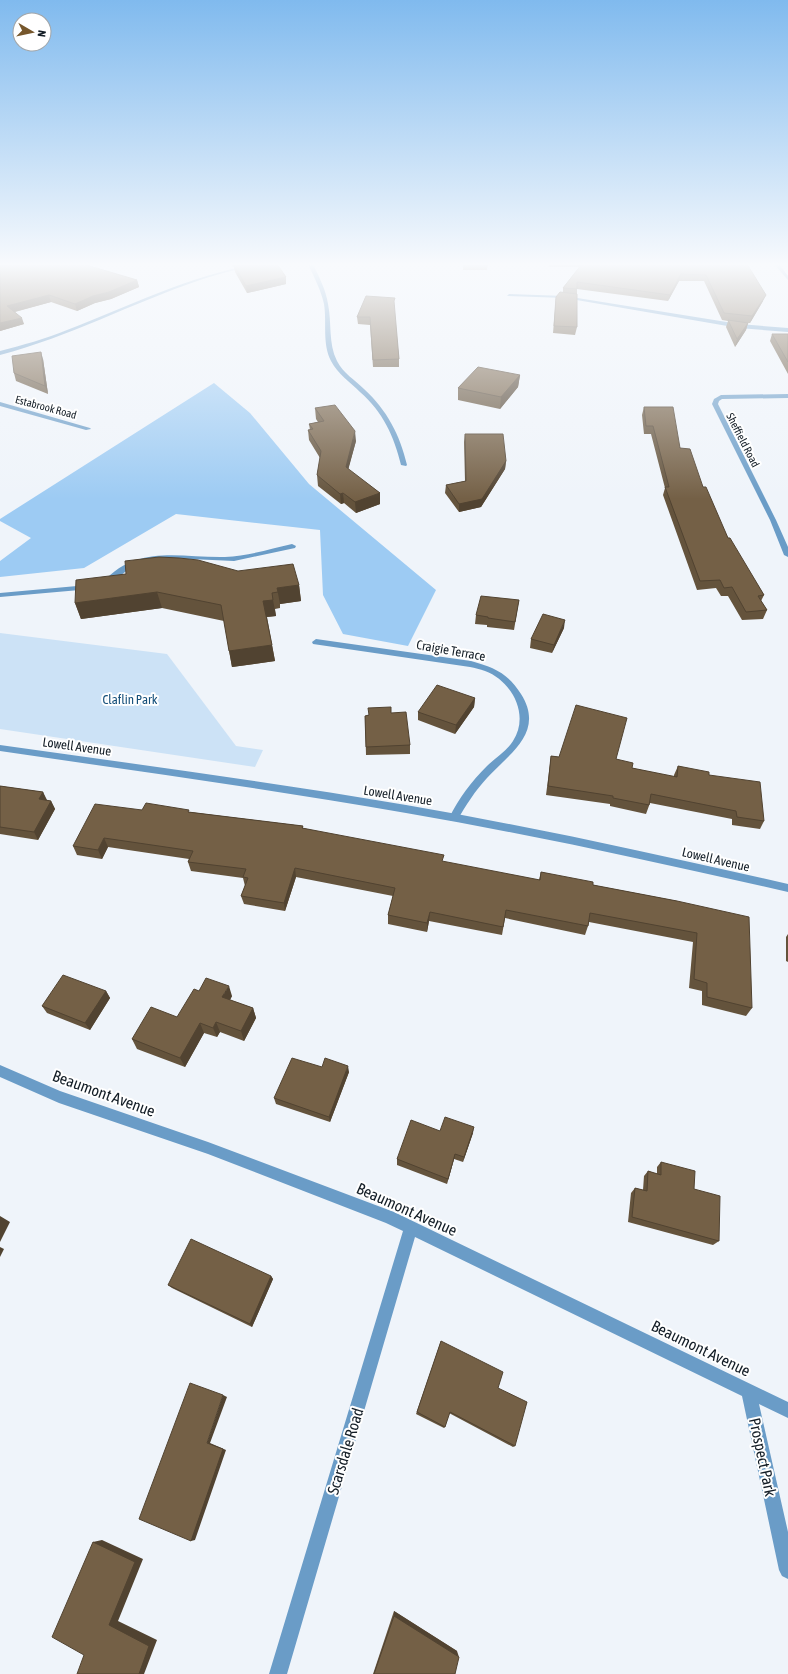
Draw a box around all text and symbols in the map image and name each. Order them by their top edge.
north arrow [12,12,52,52]
text: N [35,29,48,38]
street label: Estabrook Road [14,393,78,421]
street label: Sheffield Road [724,411,762,469]
street label: Craigie Terrace [415,637,487,664]
park label: Claflin Park [102,692,158,707]
street label: Lowell Avenue [42,734,112,759]
street label: Lowell Avenue [363,783,433,808]
street label: Lowell Avenue [680,844,751,875]
street label: Beaumont Avenue [50,1066,158,1120]
street label: Beaumont Avenue [354,1179,460,1239]
street label: Beaumont Avenue [649,1316,753,1380]
street label: Scarsdale Road [323,1406,367,1496]
street label: Prospect Park [745,1416,780,1498]

